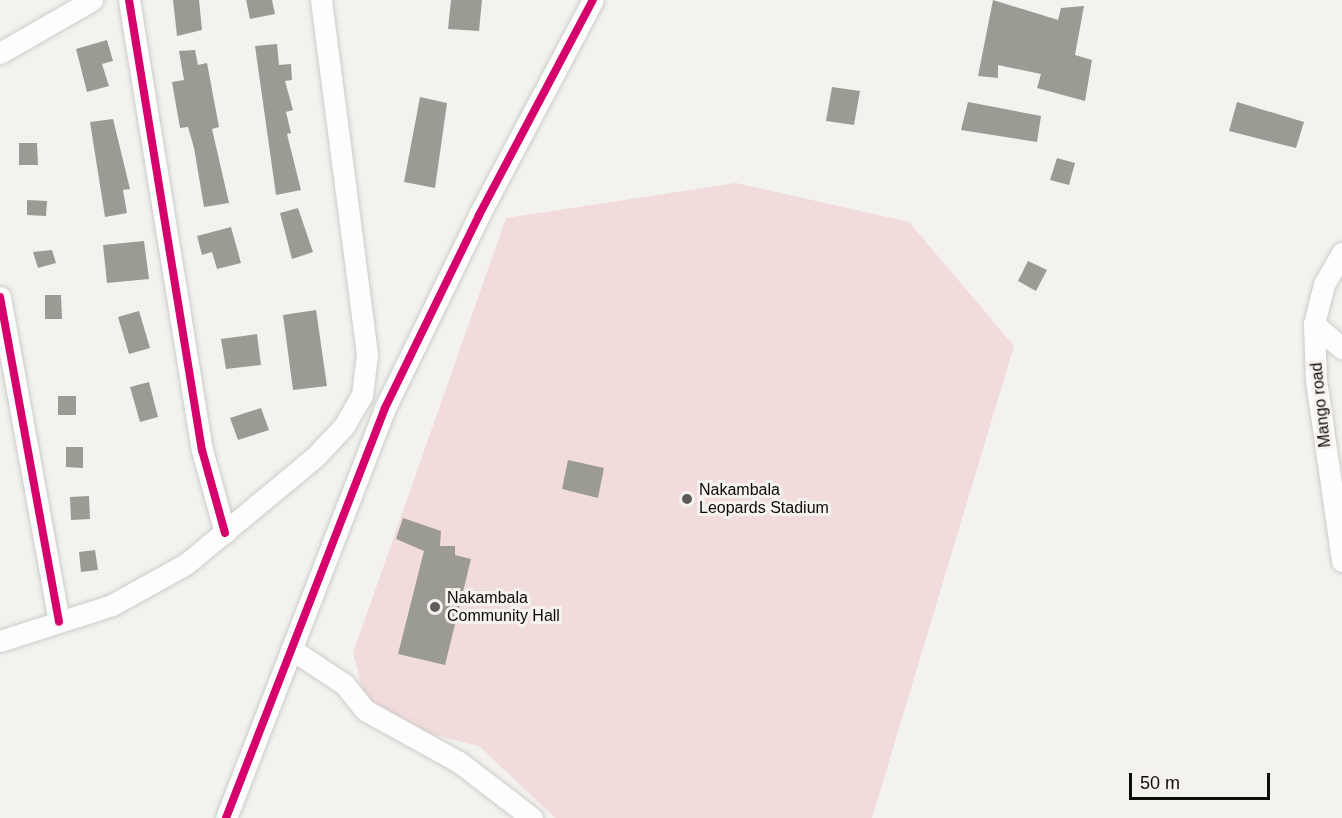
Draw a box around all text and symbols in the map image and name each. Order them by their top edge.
street label: Mango road [1307,362,1335,448]
place label: Nakambala Leopards Stadium [699,480,829,518]
marker: Nakambala Leopards Stadium [680,492,694,506]
place label: Nakambala Community Hall [447,588,560,626]
marker: Nakambala Community Hall [428,600,442,614]
scale bar [1132,761,1273,799]
text: 50 m [1140,773,1180,793]

